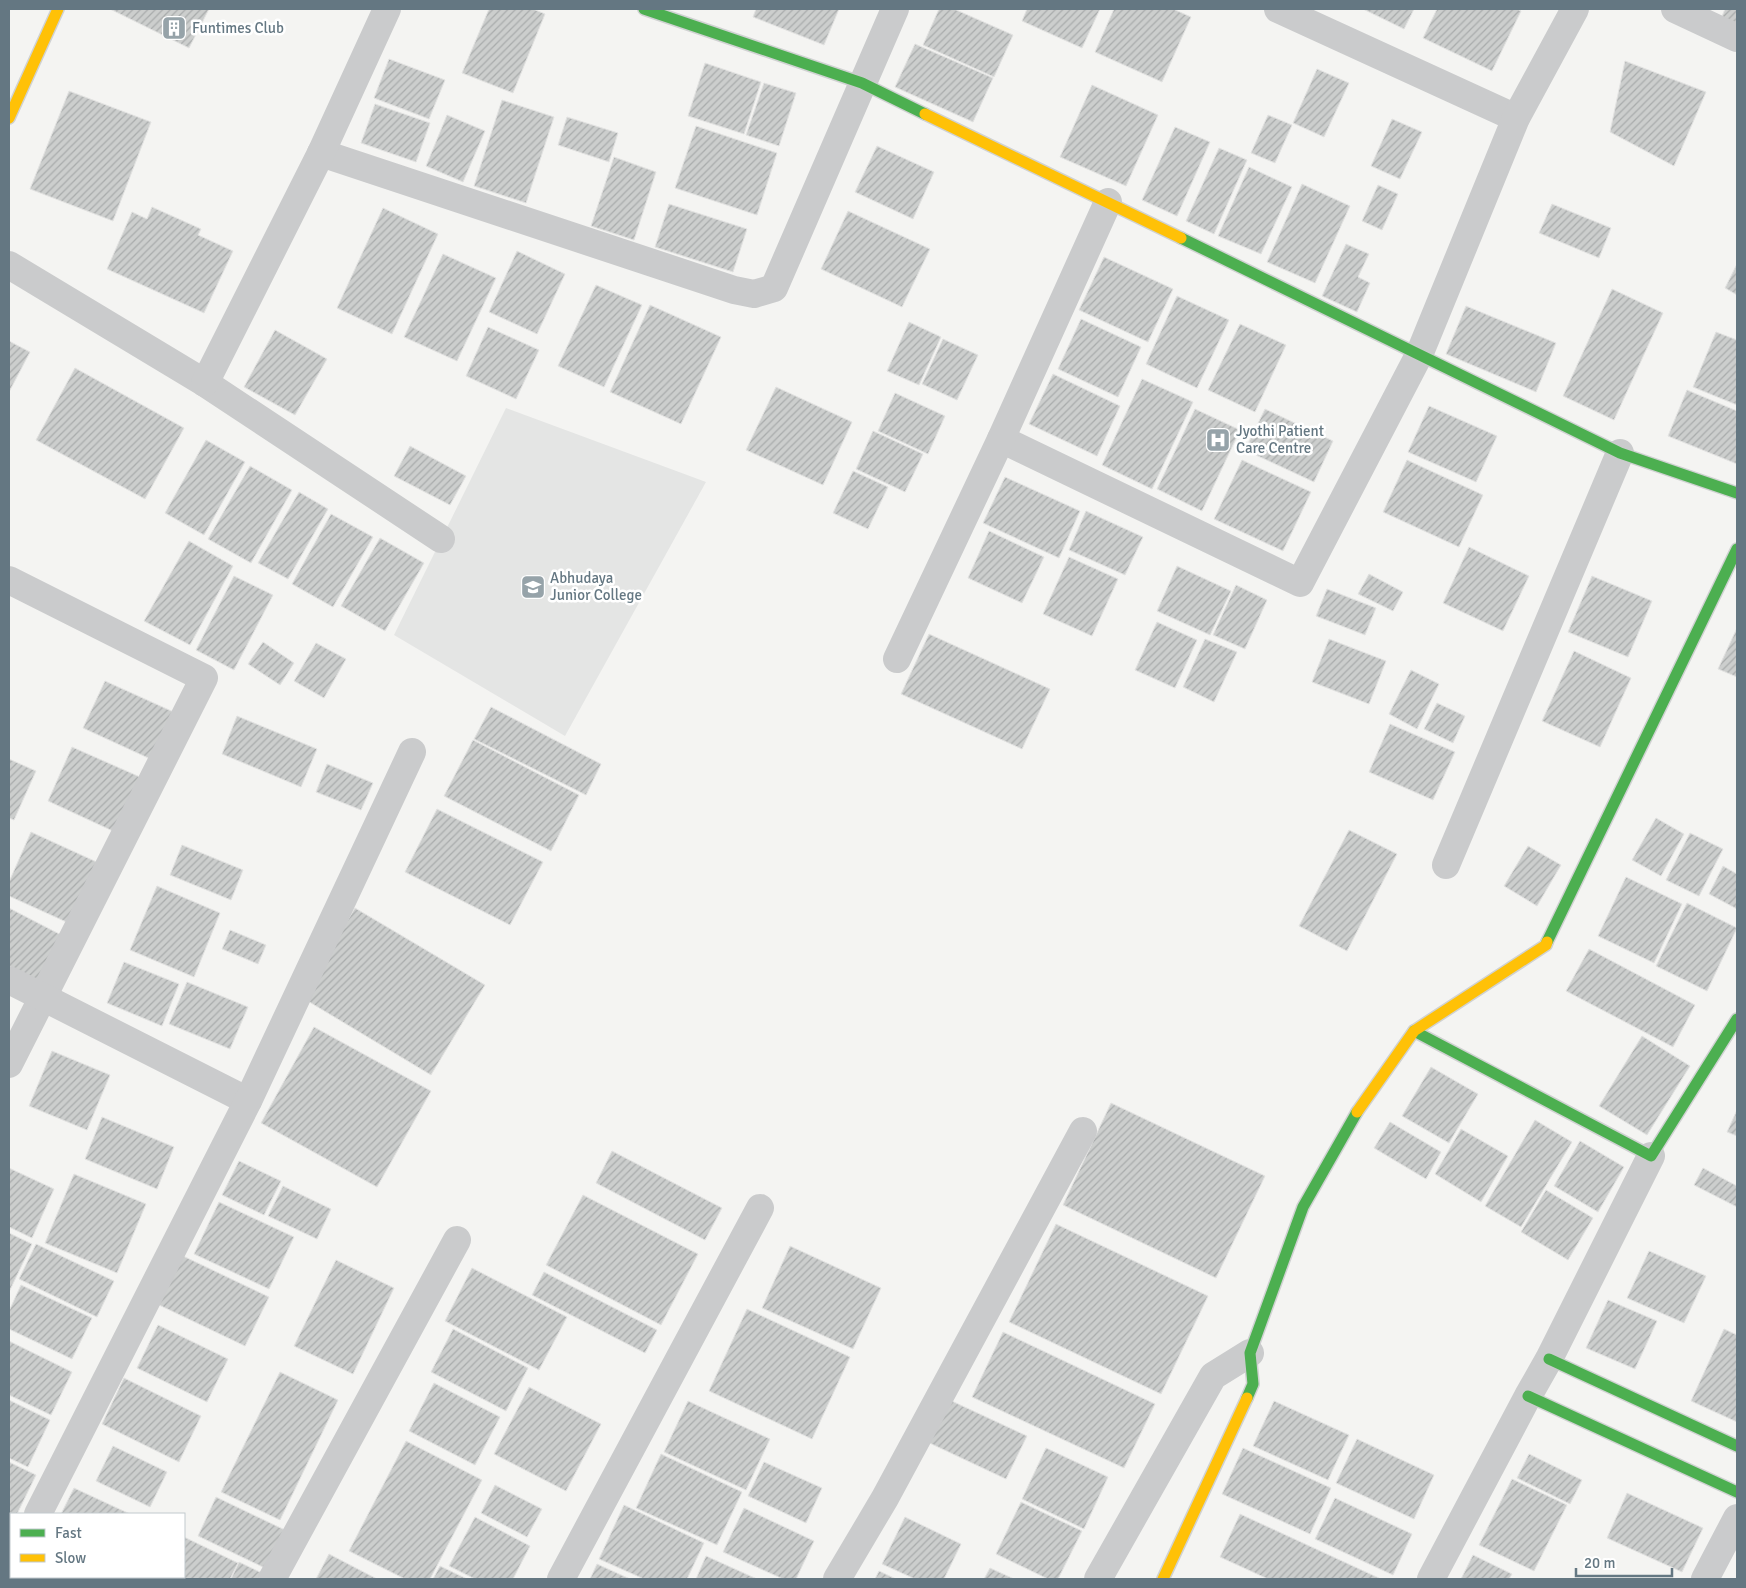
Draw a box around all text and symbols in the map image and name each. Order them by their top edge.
building icon: Funtimes Club [161,15,187,41]
place label: Funtimes Club [192,19,284,37]
place label: Jyothi Patient Care Centre [1236,422,1324,457]
hospital icon: Jyothi Patient Care Centre [1205,427,1231,453]
place label: Abhudaya Junior College [550,569,642,604]
school or university icon: Abhudaya Junior College [520,574,546,600]
legend [10,1513,185,1578]
text: Fast [55,1524,82,1542]
scale bar [1576,1546,1672,1578]
text: Slow [55,1549,86,1567]
text: 20 m [1584,1554,1615,1572]

